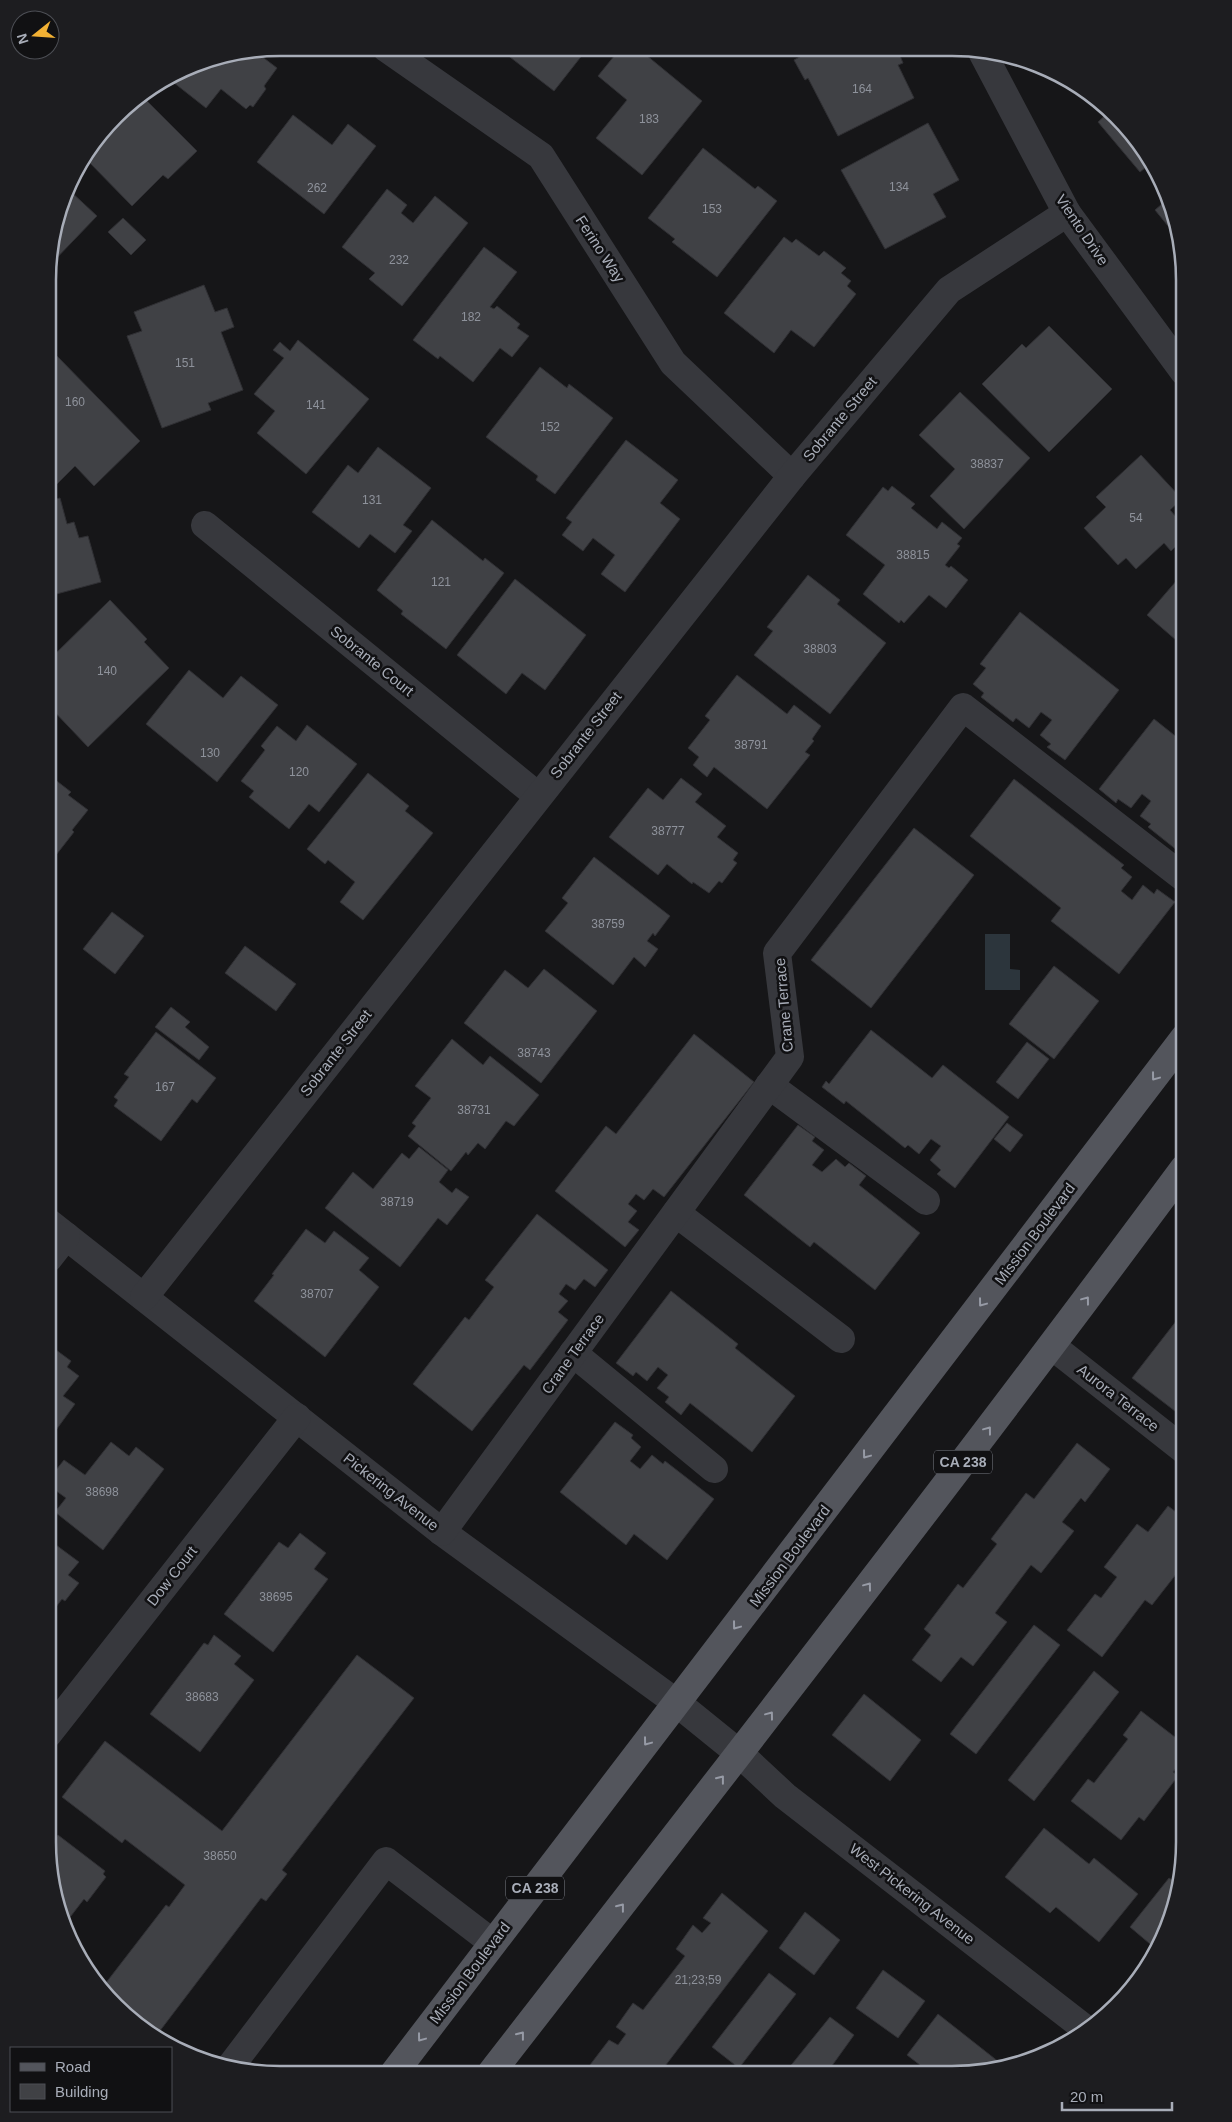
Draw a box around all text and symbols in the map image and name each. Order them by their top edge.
north arrow [10,10,60,60]
text: N [13,32,32,46]
house number: 164 [852,82,872,96]
house number: 183 [639,112,659,126]
house number: 134 [889,180,909,194]
house number: 262 [307,181,327,195]
street label: Viento Drive [1053,191,1112,268]
house number: 153 [702,202,722,216]
street label: Ferino Way [573,212,629,286]
house number: 232 [389,253,409,267]
house number: 182 [461,310,481,324]
house number: 151 [175,356,195,370]
street label: Sobrante Street [799,372,880,464]
house number: 160 [65,395,85,409]
house number: 141 [306,398,326,412]
house number: 152 [540,420,560,434]
house number: 38837 [970,457,1004,471]
house number: 131 [362,493,382,507]
house number: 54 [1129,511,1143,525]
house number: 38815 [896,548,930,562]
house number: 121 [431,575,451,589]
street label: Sobrante Court [327,622,418,700]
house number: 38803 [803,642,837,656]
house number: 140 [97,664,117,678]
street label: Sobrante Street [547,687,625,781]
house number: 38791 [734,738,768,752]
house number: 130 [200,746,220,760]
house number: 120 [289,765,309,779]
house number: 38777 [651,824,685,838]
house number: 38759 [591,917,625,931]
street label: Crane Terrace [771,957,796,1053]
street label: Sobrante Street [297,1005,375,1099]
house number: 38743 [517,1046,551,1060]
one-way arrow [1152,1071,1160,1080]
house number: 167 [155,1080,175,1094]
house number: 38731 [457,1103,491,1117]
street label: Mission Boulevard [991,1180,1078,1288]
house number: 38719 [380,1195,414,1209]
house number: 38707 [300,1287,334,1301]
one-way arrow [979,1297,988,1307]
one-way arrow [1081,1297,1089,1306]
street label: Crane Terrace [538,1310,607,1397]
street label: Aurora Terrace [1074,1360,1163,1435]
one-way arrow [983,1427,991,1436]
street label: Pickering Avenue [341,1449,442,1534]
one-way arrow [863,1449,872,1459]
road number: CA 238 [934,1450,992,1474]
house number: 38698 [85,1485,119,1499]
street label: Mission Boulevard [746,1502,833,1610]
street label: Dow Court [143,1542,201,1609]
one-way arrow [863,1583,871,1592]
house number: 38695 [259,1590,293,1604]
one-way arrow [733,1620,742,1630]
house number: 38683 [185,1690,219,1704]
one-way arrow [764,1712,772,1721]
one-way arrow [644,1736,653,1746]
one-way arrow [715,1775,724,1784]
street label: West Pickering Avenue [847,1840,978,1948]
house number: 38650 [203,1849,237,1863]
road number: CA 238 [506,1876,564,1900]
one-way arrow [615,1903,624,1912]
street label: Mission Boulevard [426,1919,513,2027]
house number: 21;23;59 [675,1973,722,1987]
one-way arrow [418,2032,426,2041]
one-way arrow [515,2032,523,2041]
legend [10,2047,172,2112]
text: Road [55,2058,91,2075]
scale bar [1062,2080,1172,2112]
text: Building [55,2083,108,2100]
text: 20 m [1070,2088,1103,2105]

